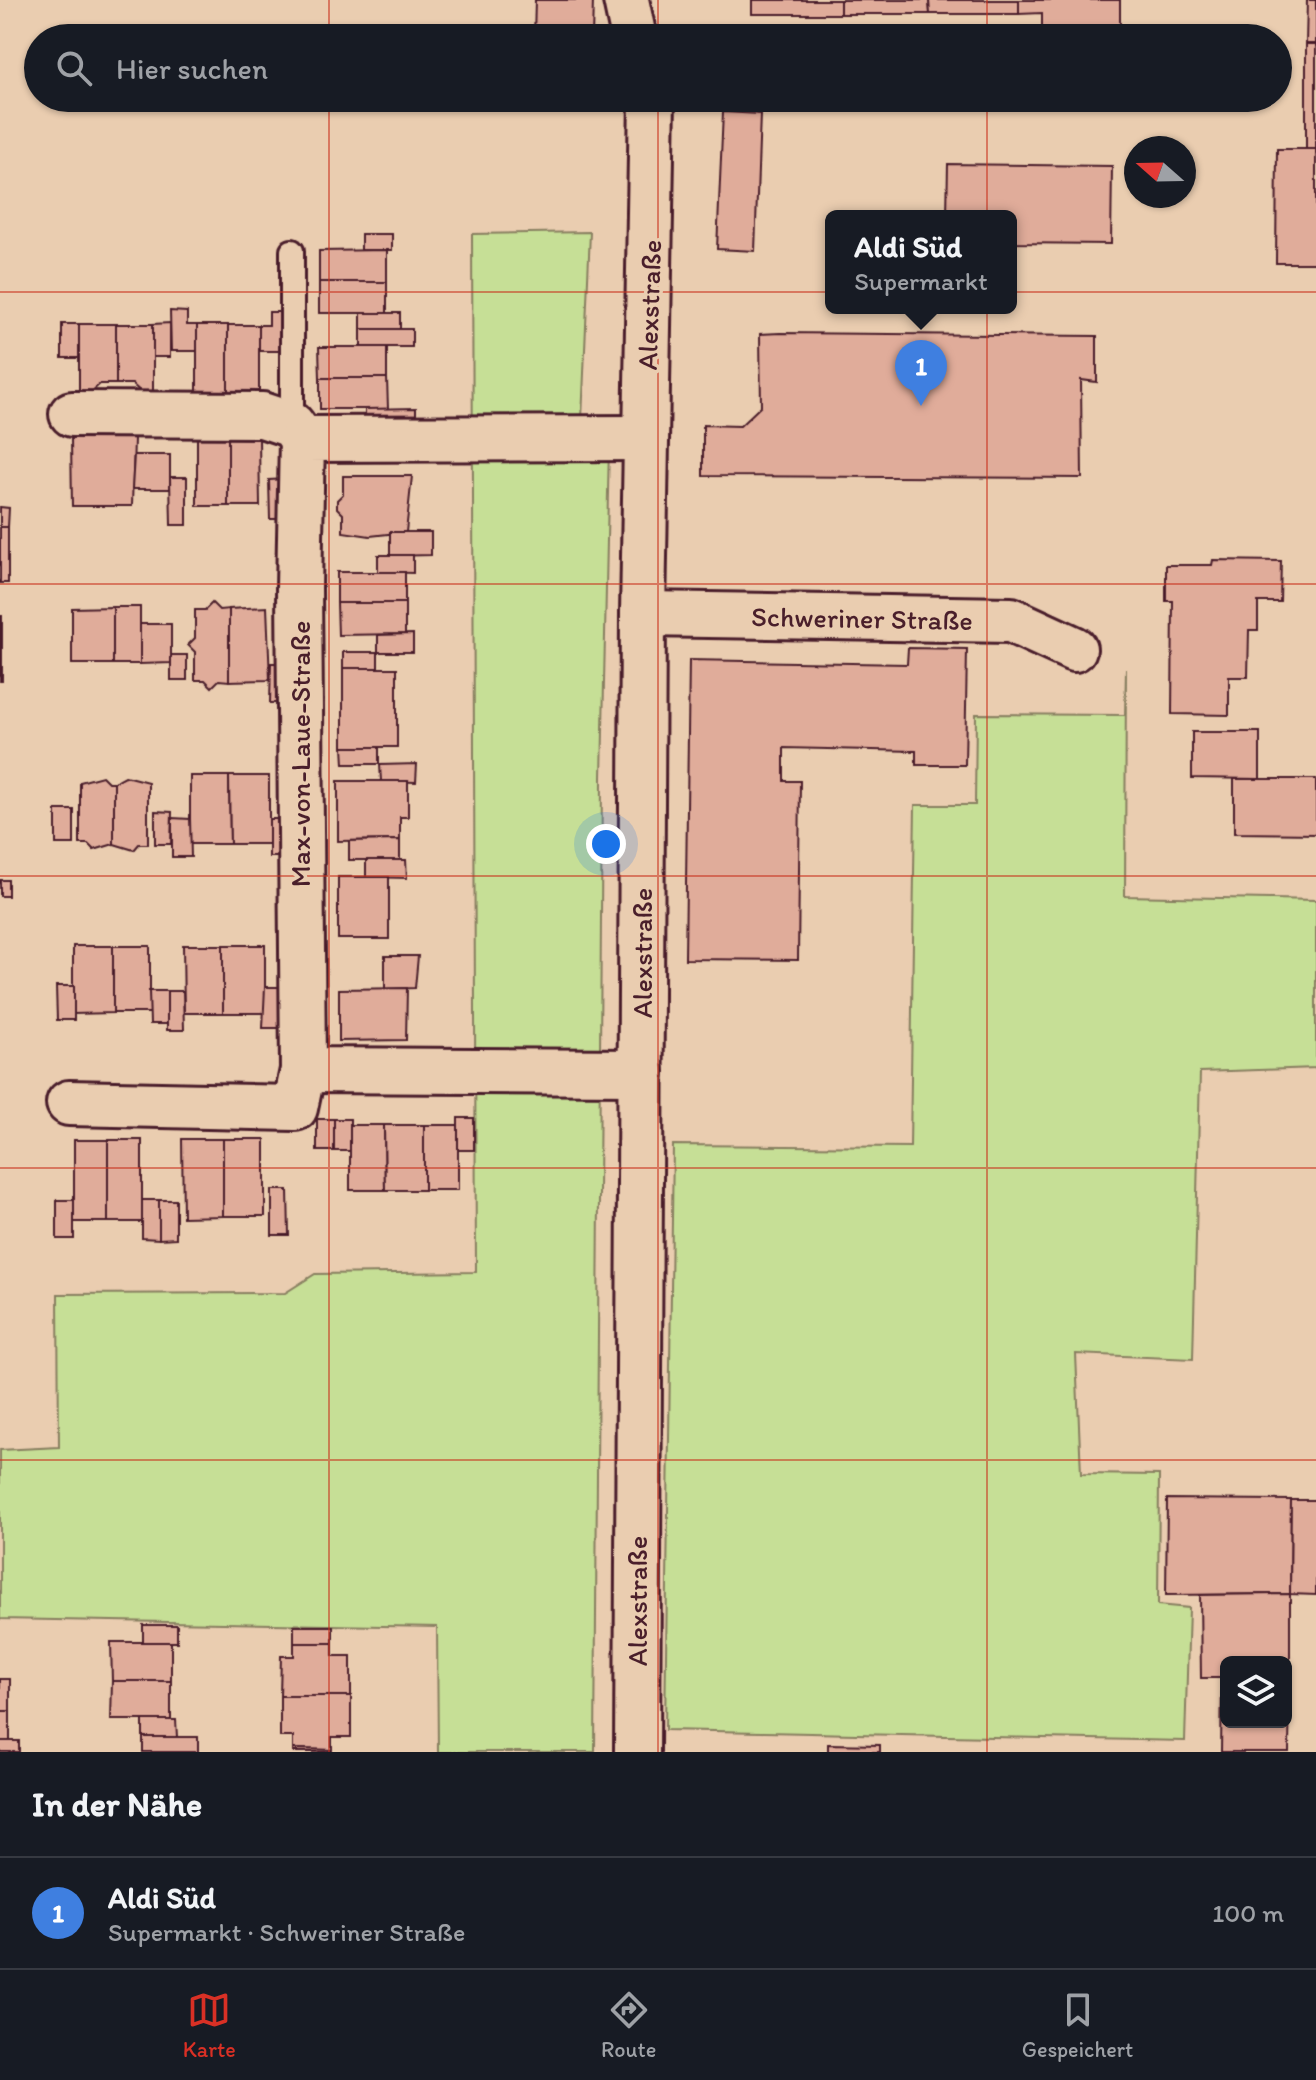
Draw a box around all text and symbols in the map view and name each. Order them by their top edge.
search box [24,24,1292,112]
icon: search [52,46,96,90]
text: Hier suchen [116,50,268,87]
north arrow [1124,136,1196,208]
popup [825,210,1017,314]
text: Aldi Süd [854,228,962,265]
street label: Alexstraße [630,239,668,371]
text: Supermarkt [854,265,988,297]
pin: 1 [895,340,947,406]
street label: Schweriner Straße [751,599,973,637]
street label: Max-von-Laue-Straße [283,621,317,887]
your location [586,824,626,864]
street label: Alexstraße [625,888,659,1018]
street label: Alexstraße [620,1536,654,1666]
map controls [1220,1656,1292,1728]
button: layers [1220,1656,1292,1728]
text: In der Nähe [32,1784,202,1825]
text: Aldi Süd [108,1879,216,1916]
text: 1 [52,1897,64,1929]
text: 100 m [1212,1897,1284,1929]
text: Supermarkt · Schweriner Straße [108,1916,465,1948]
tab: Karte [183,1988,236,2063]
tab: Route [601,1988,656,2063]
tab: Gespeichert [1022,1988,1133,2063]

